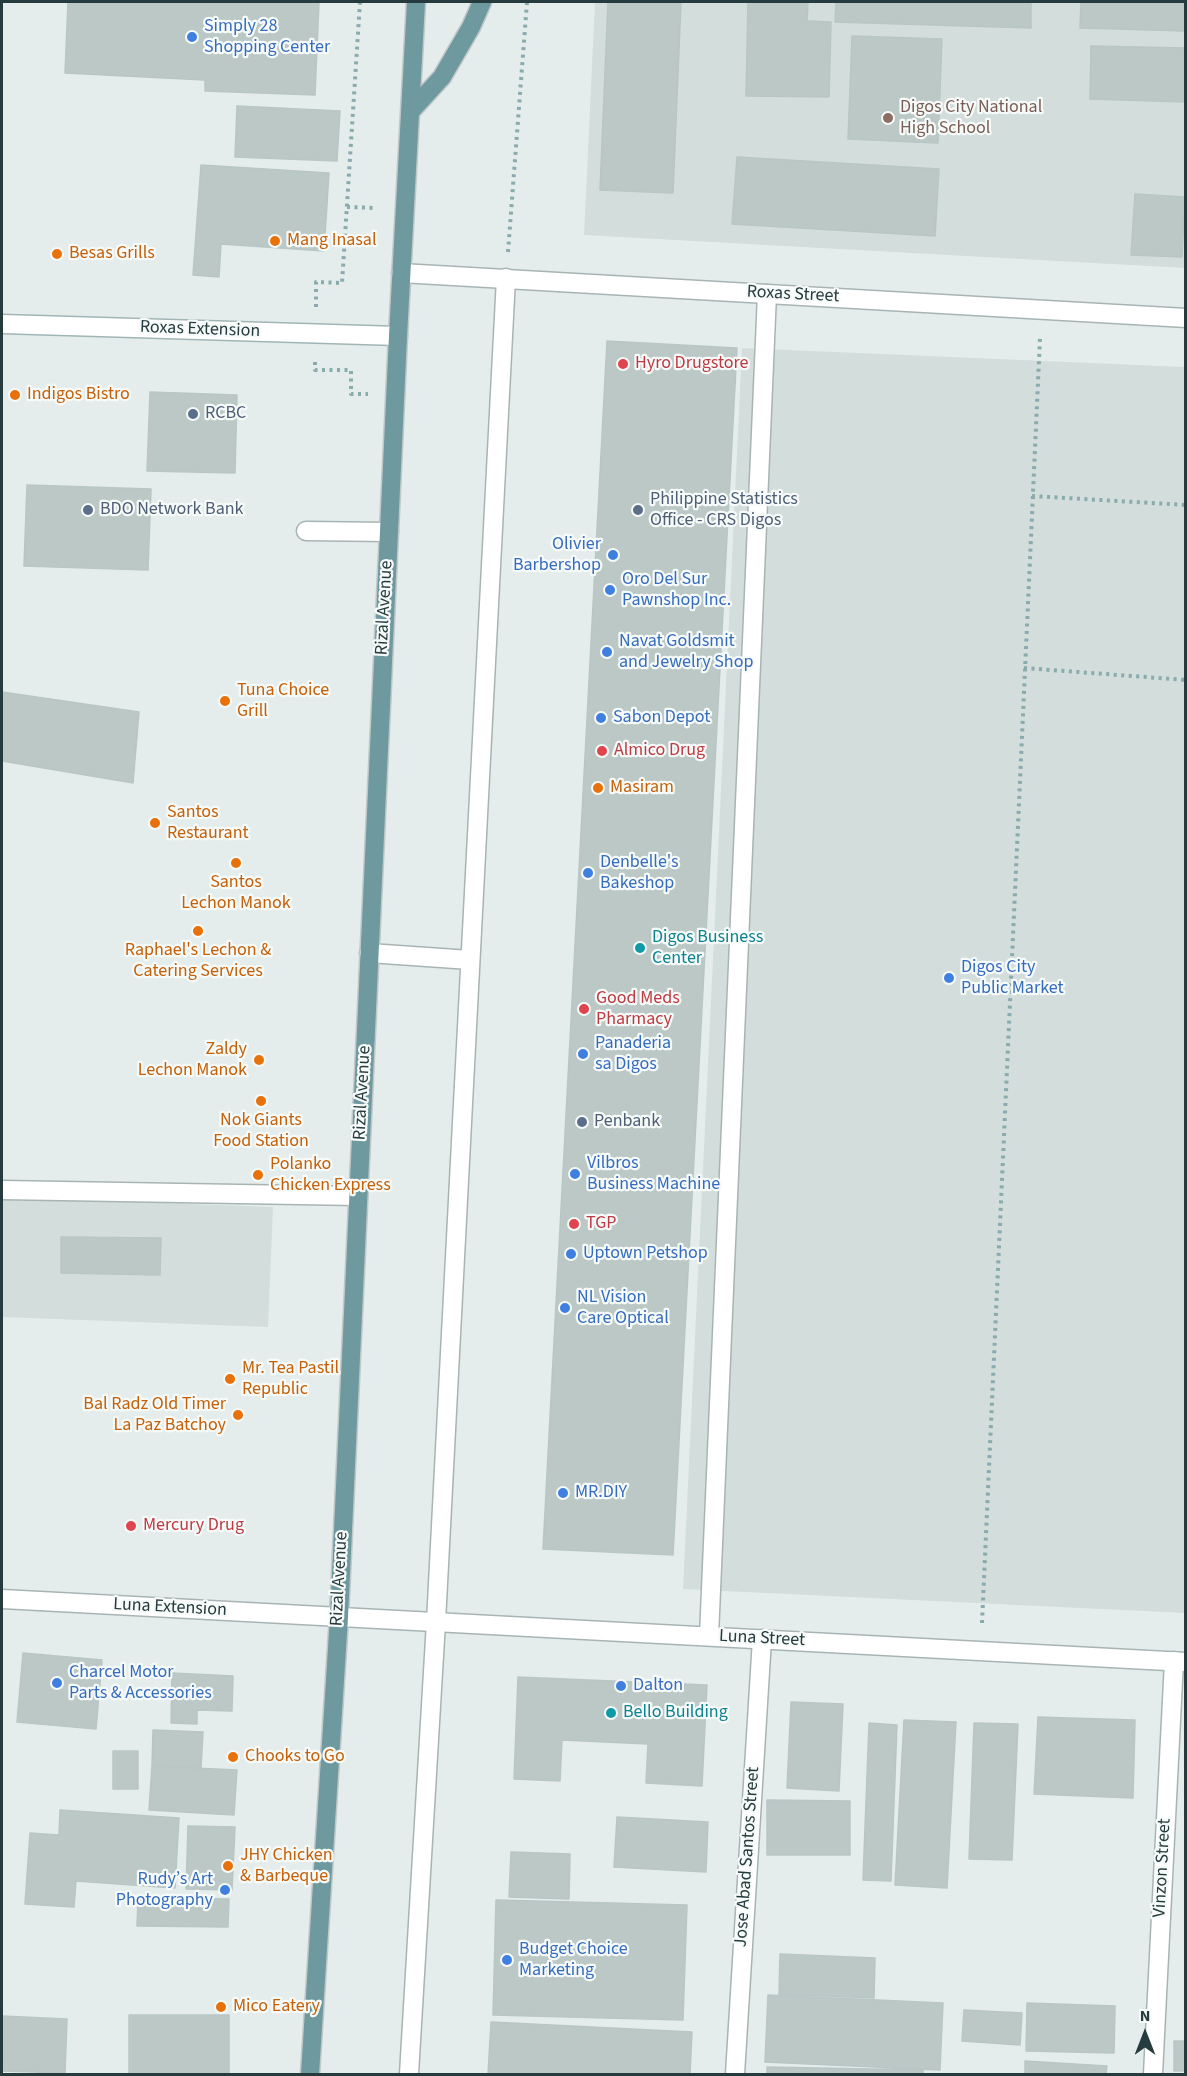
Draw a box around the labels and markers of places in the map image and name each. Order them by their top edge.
place label: Simply 28 Shopping Center [204,16,330,58]
marker: Simply 28 Shopping Center [185,30,199,44]
place label: Digos City National High School [900,97,1042,140]
marker: Digos City National High School [881,111,895,125]
place label: Mang Inasal [287,230,377,252]
marker: Mang Inasal [268,234,282,248]
place label: Besas Grills [69,243,155,265]
marker: Besas Grills [50,247,64,261]
place label: Hyro Drugstore [635,353,749,375]
marker: Hyro Drugstore [616,357,630,371]
place label: Indigos Bistro [27,384,130,406]
marker: Indigos Bistro [8,388,22,402]
place label: RCBC [205,403,246,425]
marker: RCBC [186,407,200,421]
place label: Philippine Statistics Office - CRS Digos [650,489,798,532]
place label: BDO Network Bank [100,499,243,521]
marker: BDO Network Bank [81,503,95,517]
marker: Philippine Statistics Office - CRS Digos [631,503,645,517]
place label: Olivier Barbershop [513,534,601,576]
marker: Olivier Barbershop [606,548,620,562]
place label: Oro Del Sur Pawnshop Inc. [622,569,731,612]
marker: Oro Del Sur Pawnshop Inc. [603,583,617,597]
place label: Navat Goldsmit and Jewelry Shop [619,631,753,674]
marker: Navat Goldsmit and Jewelry Shop [600,645,614,659]
place label: Tuna Choice Grill [237,680,329,722]
marker: Tuna Choice Grill [218,694,232,708]
place label: Sabon Depot [613,707,710,729]
marker: Sabon Depot [594,711,608,725]
place label: Almico Drug [614,740,705,762]
marker: Almico Drug [595,744,609,758]
place label: Masiram [610,777,674,799]
marker: Masiram [591,781,605,795]
place label: Santos Restaurant [167,802,249,844]
marker: Santos Restaurant [148,816,162,830]
place label: Denbelle's Bakeshop [600,852,678,894]
marker: Santos Lechon Manok [229,856,243,870]
marker: Denbelle's Bakeshop [581,866,595,880]
place label: Santos Lechon Manok [181,872,291,914]
marker: Raphael's Lechon & Catering Services [191,924,205,938]
place label: Digos Business Center [652,927,763,970]
place label: Raphael's Lechon & Catering Services [125,940,271,982]
marker: Digos Business Center [633,941,647,955]
place label: Digos City Public Market [961,957,1064,1000]
marker: Digos City Public Market [942,971,956,985]
place label: Good Meds Pharmacy [596,988,680,1030]
marker: Good Meds Pharmacy [577,1002,591,1016]
place label: Panaderia sa Digos [595,1033,671,1076]
place label: Zaldy Lechon Manok [138,1039,247,1082]
marker: Panaderia sa Digos [576,1047,590,1061]
marker: Zaldy Lechon Manok [252,1053,266,1067]
marker: Nok Giants Food Station [254,1094,268,1108]
place label: Nok Giants Food Station [213,1110,309,1152]
place label: Penbank [594,1111,660,1133]
marker: Penbank [575,1115,589,1129]
place label: Vilbros Business Machine [587,1153,720,1196]
place label: Polanko Chicken Express [270,1154,391,1196]
marker: Vilbros Business Machine [568,1167,582,1181]
marker: Polanko Chicken Express [251,1168,265,1182]
place label: TGP [586,1213,617,1235]
marker: TGP [567,1217,581,1231]
place label: Uptown Petshop [583,1243,708,1265]
marker: Uptown Petshop [564,1247,578,1261]
place label: NL Vision Care Optical [577,1287,669,1330]
marker: NL Vision Care Optical [558,1301,572,1315]
place label: Mr. Tea Pastil Republic [242,1358,339,1400]
marker: Mr. Tea Pastil Republic [223,1372,237,1386]
place label: Bal Radz Old Timer La Paz Batchoy [83,1394,226,1436]
marker: Bal Radz Old Timer La Paz Batchoy [231,1408,245,1422]
place label: MR.DIY [575,1482,627,1504]
marker: MR.DIY [556,1486,570,1500]
place label: Mercury Drug [143,1515,244,1537]
marker: Mercury Drug [124,1519,138,1533]
place label: Charcel Motor Parts & Accessories [69,1662,212,1704]
place label: Dalton [633,1675,683,1697]
marker: Charcel Motor Parts & Accessories [50,1676,64,1690]
marker: Dalton [614,1679,628,1693]
place label: Bello Building [623,1702,728,1724]
marker: Bello Building [604,1706,618,1720]
place label: Chooks to Go [245,1746,345,1768]
marker: Chooks to Go [226,1750,240,1764]
place label: JHY Chicken & Barbeque [240,1845,333,1888]
marker: JHY Chicken & Barbeque [221,1859,235,1873]
place label: Rudy’s Art Photography [116,1869,213,1912]
marker: Rudy’s Art Photography [218,1883,232,1897]
place label: Budget Choice Marketing [519,1939,628,1982]
marker: Budget Choice Marketing [500,1953,514,1967]
place label: Mico Eatery [233,1996,320,2018]
marker: Mico Eatery [214,2000,228,2014]

